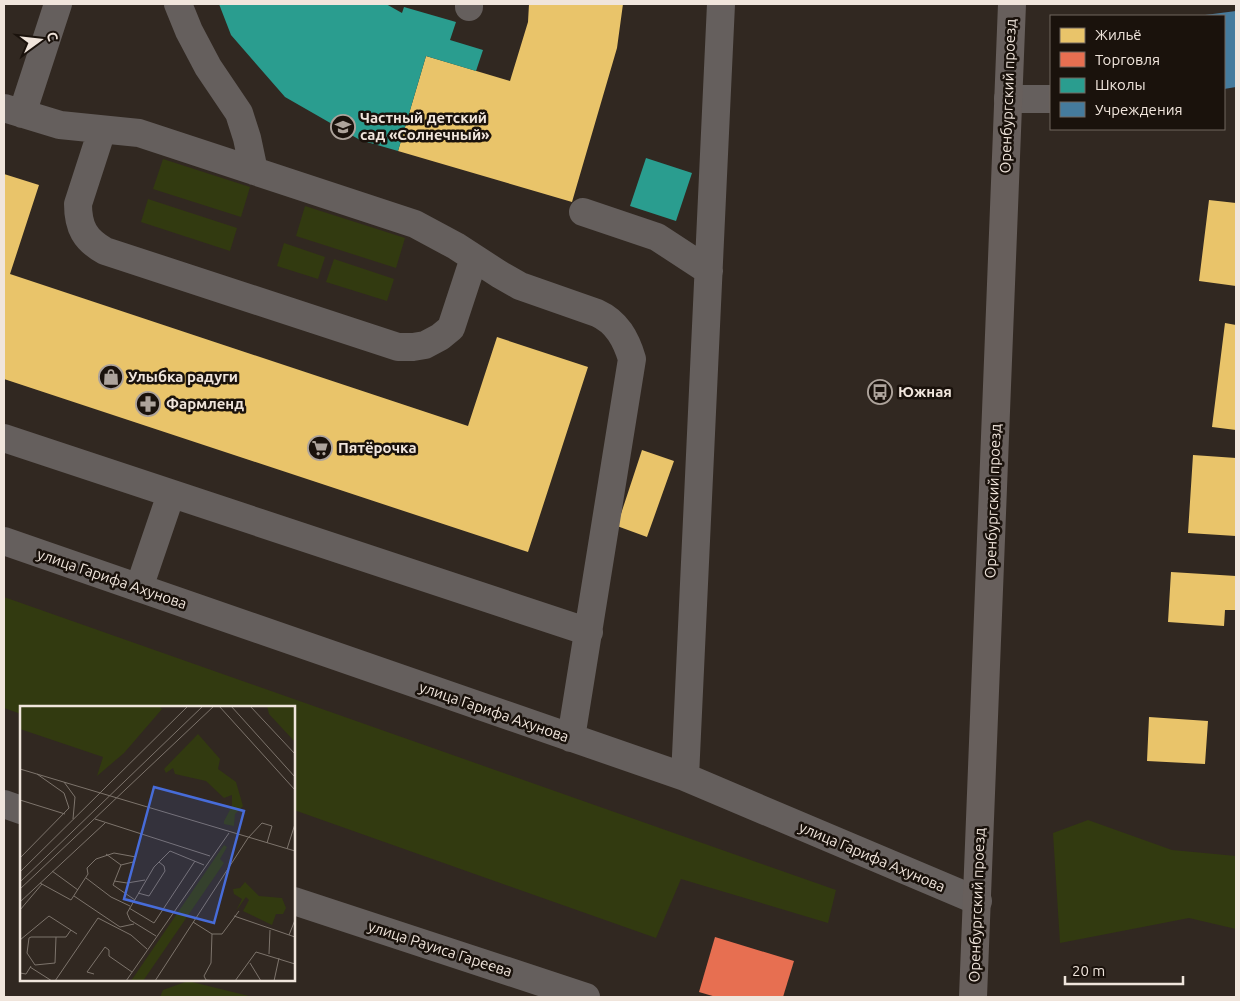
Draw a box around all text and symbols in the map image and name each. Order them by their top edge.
north arrow [15,15,65,65]
legend [1050,15,1225,130]
street label: Оренбургский проезд [996,18,1019,174]
text: Жильё [1095,26,1142,43]
text: С [44,30,61,43]
text: Торговля [1095,51,1160,68]
text: Школы [1095,76,1146,93]
text: Учреждения [1095,101,1183,118]
place label: Частный детский сад «Солнечный» [360,109,490,143]
school or university icon: Частный детский сад «Солнечный» [330,114,356,140]
shop icon: Улыбка радуги [98,364,124,390]
place label: Улыбка радуги [128,368,238,385]
bus stop icon: Южная [867,379,893,405]
place label: Южная [898,383,952,400]
pharmacy icon: Фармленд [135,391,161,417]
place label: Фармленд [166,395,244,412]
street label: Оренбургский проезд [981,423,1004,579]
supermarket icon: Пятёрочка [307,435,333,461]
place label: Пятёрочка [338,439,417,456]
street label: улица Гарифа Ахунова [35,545,189,612]
street label: улица Гарифа Ахунова [417,678,571,745]
inset map [20,706,295,981]
street label: улица Гарифа Ахунова [797,818,948,895]
street label: Оренбургский проезд [965,827,988,983]
street label: улица Рауиса Гареева [366,917,514,980]
scale bar [1065,954,1182,986]
text: 20 m [1072,962,1105,979]

